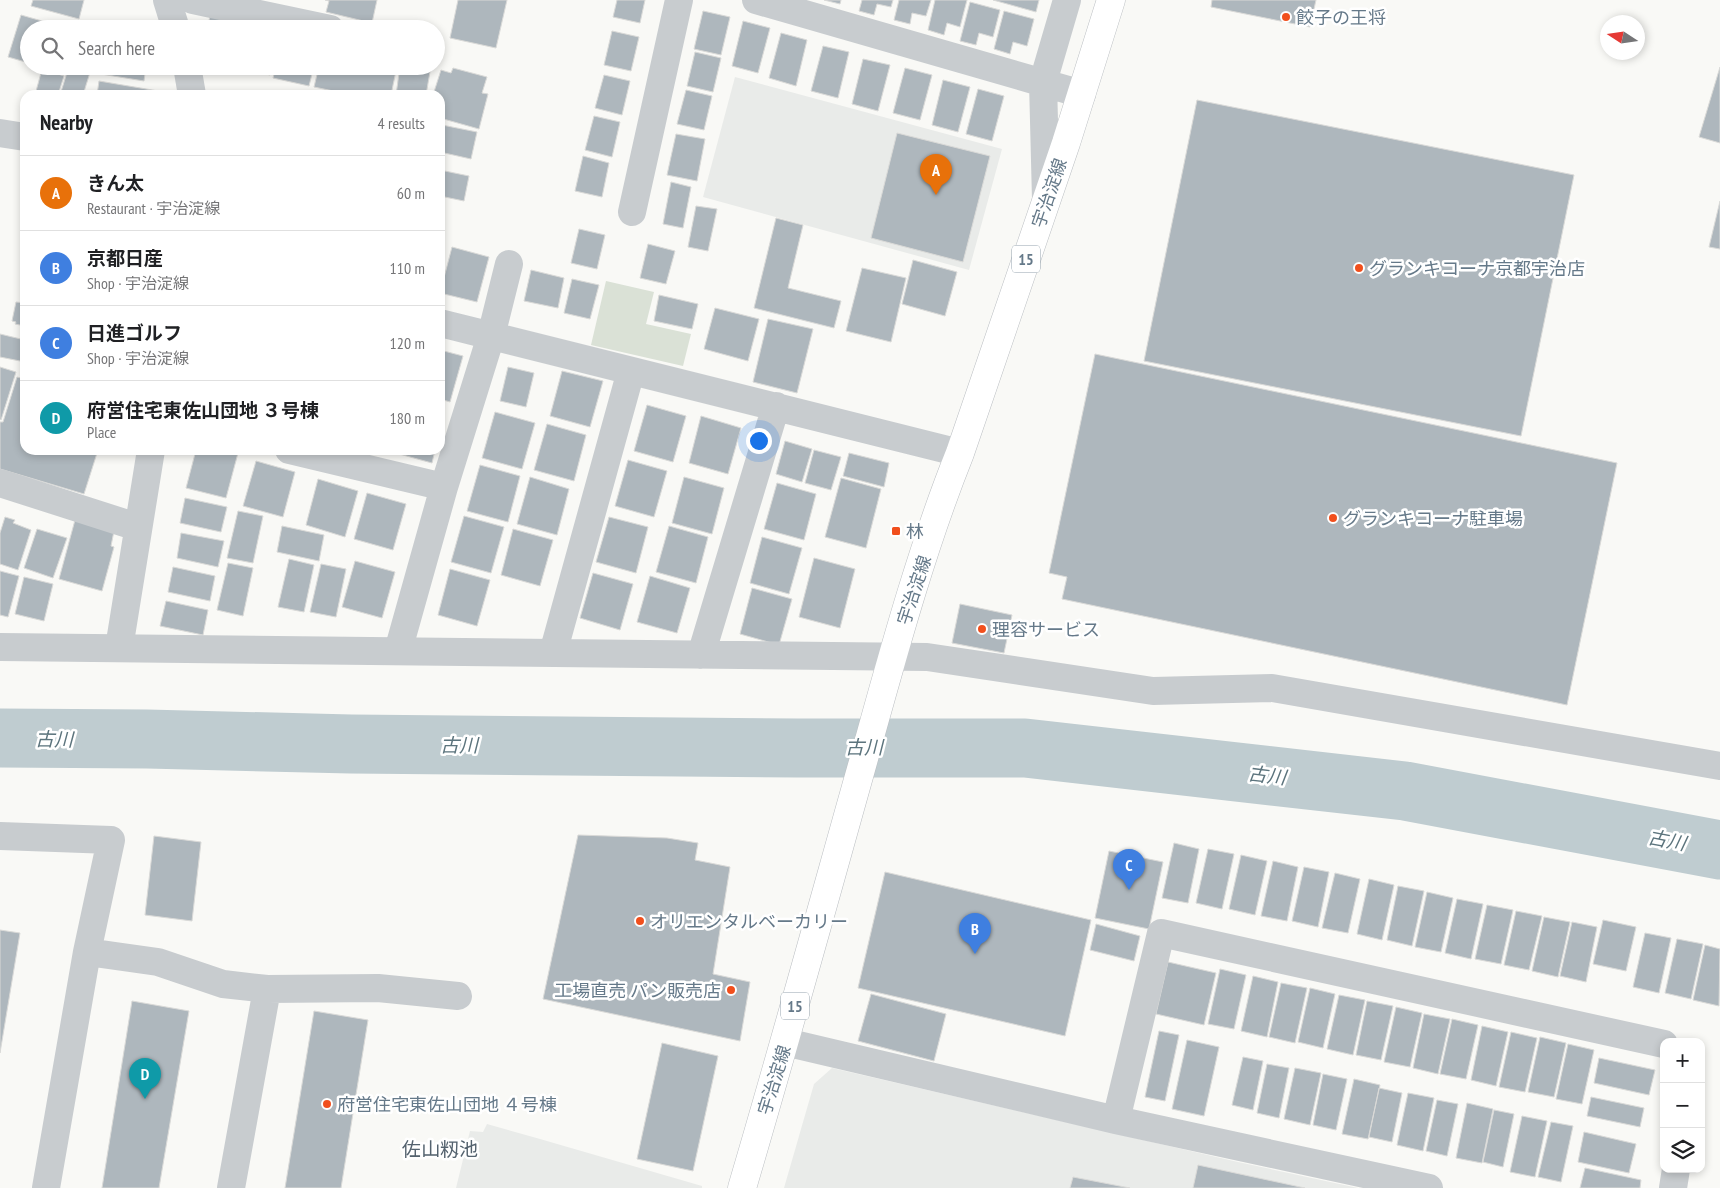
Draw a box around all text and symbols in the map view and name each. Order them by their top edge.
place label: 餃子の王将 [1296,6,1386,29]
marker: 餃子の王将 [1280,11,1292,23]
north arrow [1600,15,1645,60]
search box [20,20,445,75]
icon: search [38,34,66,62]
text: Search here [78,36,155,60]
text: Nearby [40,109,93,136]
text: 4 results [378,113,425,133]
pin: A [920,154,952,195]
street label: 宇治淀線 [1026,155,1072,231]
text: きん太 [87,171,144,195]
text: A [52,183,60,203]
text: 60 m [397,183,425,203]
text: Restaurant · 宇治淀線 [87,198,220,218]
road number: 15 [1012,245,1040,272]
text: 京都日産 [87,246,163,270]
place label: グランキコーナ京都宇治店 [1369,257,1585,280]
text: B [52,258,60,278]
text: 110 m [390,258,425,278]
marker: グランキコーナ京都宇治店 [1353,262,1365,274]
text: Shop · 宇治淀線 [87,273,189,293]
text: 日進ゴルフ [87,321,182,345]
text: C [52,333,60,353]
text: 120 m [390,333,425,353]
text: Shop · 宇治淀線 [87,348,189,368]
text: 府営住宅東佐山団地 ３号棟 [87,398,319,422]
text: D [52,408,60,428]
text: 180 m [390,408,425,428]
text: Place [87,422,116,442]
your location [746,428,772,454]
place label: グランキコーナ駐車場 [1343,507,1523,530]
marker: グランキコーナ駐車場 [1327,512,1339,524]
place label: 林 [906,520,924,543]
marker: 林 [890,525,902,537]
street label: 宇治淀線 [892,552,936,628]
place label: 理容サービス [992,618,1100,641]
marker: 理容サービス [976,623,988,635]
water label: 古川 [35,727,75,751]
water label: 古川 [440,733,480,757]
water label: 古川 [845,735,885,759]
water label: 古川 [1247,761,1289,789]
water label: 古川 [1646,825,1690,856]
pin: C [1113,849,1145,890]
place label: オリエンタルベーカリー [650,910,848,933]
pin: B [959,913,991,954]
marker: オリエンタルベーカリー [634,915,646,927]
place label: 工場直売 パン販売店 [554,979,721,1002]
marker: 工場直売 パン販売店 [725,984,737,996]
road number: 15 [781,992,809,1019]
map controls [1660,1038,1705,1173]
button: + [1660,1038,1705,1083]
street label: 宇治淀線 [752,1042,796,1118]
pin: D [129,1058,161,1099]
button: − [1660,1083,1705,1128]
place label: 府営住宅東佐山団地 ４号棟 [337,1093,557,1116]
marker: 府営住宅東佐山団地 ４号棟 [321,1098,333,1110]
button: layers [1660,1128,1705,1173]
district label: 佐山籾池 [402,1137,478,1161]

